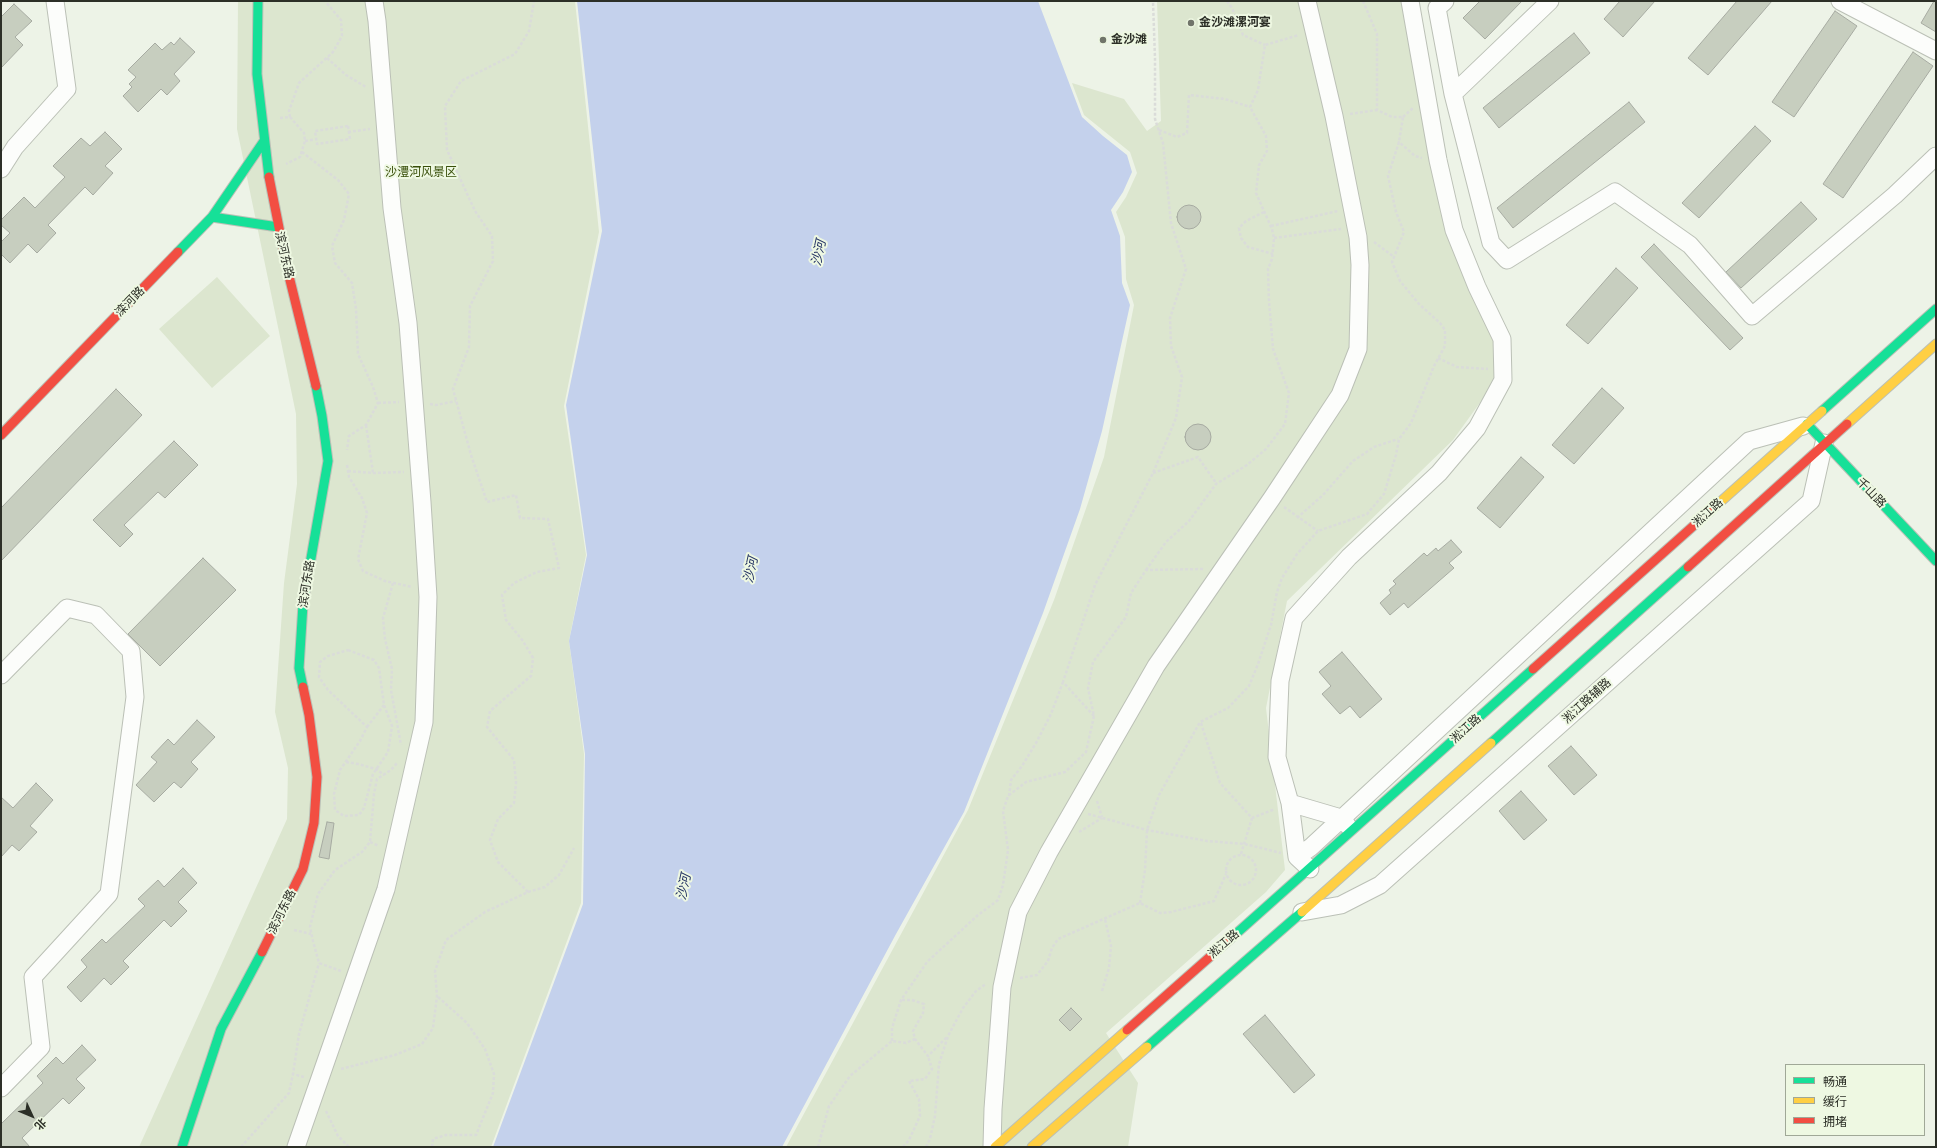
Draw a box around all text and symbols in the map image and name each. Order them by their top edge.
place label: 金沙滩漯河宴 [1199,16,1271,30]
marker: 金沙滩漯河宴 [1186,18,1196,28]
place label: 金沙滩 [1111,33,1147,47]
marker: 金沙滩 [1098,35,1108,45]
park label: 沙澧河风景区 [385,166,457,180]
street label: 滨河东路 [272,230,296,280]
water label: 沙河 [809,239,829,267]
street label: 滦河路 [112,284,148,320]
street label: 千山路 [1853,475,1889,511]
street label: 淞江路 [1690,496,1726,530]
water label: 沙河 [741,556,761,584]
street label: 滨河东路 [296,559,318,609]
street label: 淞江路辅路 [1560,676,1614,726]
street label: 淞江路 [1448,712,1484,746]
water label: 沙河 [674,873,694,901]
street label: 滨河东路 [265,887,299,937]
street label: 淞江路 [1206,927,1242,961]
legend [1785,1064,1925,1136]
text: 畅通 [1823,1074,1847,1089]
text: 缓行 [1823,1094,1847,1109]
north arrow [12,1096,52,1136]
text: 拥堵 [1823,1114,1847,1129]
text: 北 [32,1116,49,1133]

